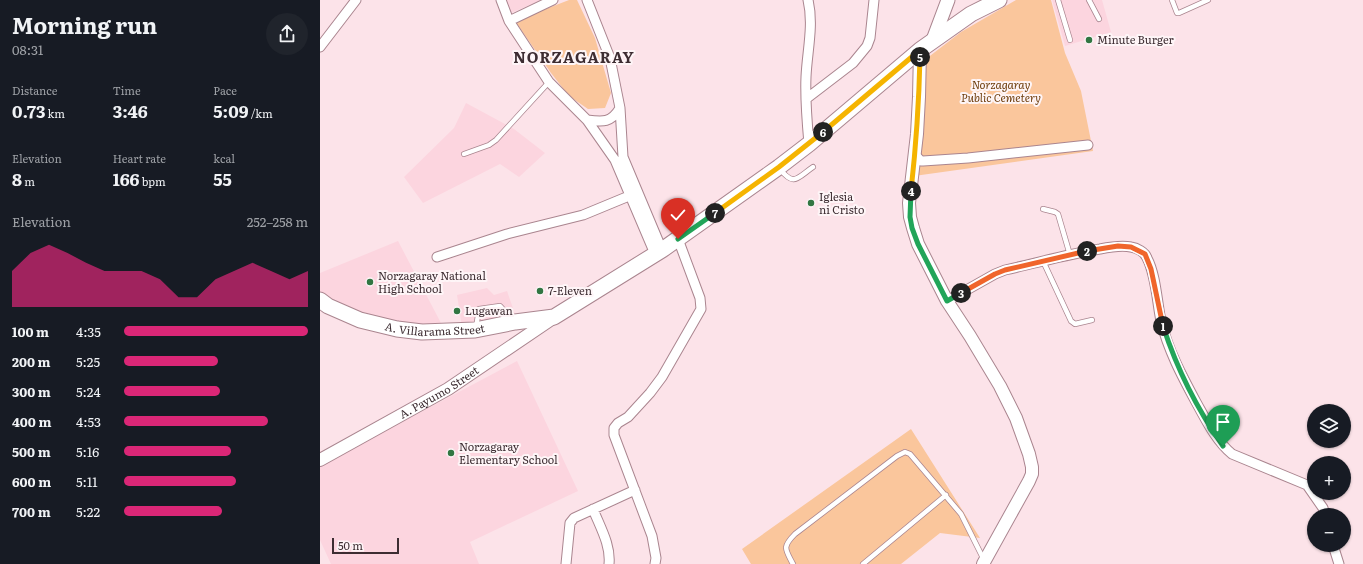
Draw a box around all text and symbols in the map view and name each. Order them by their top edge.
text: Morning run [12,8,157,41]
button: share [266,13,308,55]
place label: Minute Burger [1097,31,1174,47]
marker: Minute Burger [1084,35,1094,45]
text: 08:31 [12,40,43,59]
district label: NORZAGARAY [513,45,635,68]
pin: 5 [910,47,930,67]
text: 5 [917,49,923,65]
park label: Norzagaray Public Cemetery [961,76,1041,105]
text: Distance [12,82,57,98]
text: Time [113,82,141,98]
text: Pace [213,82,237,98]
text: 0.73 [12,98,45,123]
text: 3:46 [113,98,148,123]
text: 5:09 [213,98,248,123]
text: km [45,105,65,121]
text: /km [248,105,273,121]
pin: 6 [813,122,833,142]
text: 6 [820,124,826,140]
text: Elevation [12,150,62,166]
text: Heart rate [113,150,166,166]
text: kcal [213,150,235,166]
text: 8 [12,166,22,191]
text: 166 [113,166,140,191]
text: 55 [213,166,232,191]
text: m [22,173,35,189]
text: bpm [140,173,166,189]
pin: 4 [901,181,921,201]
text: 4 [908,183,914,199]
place label: Iglesia ni Cristo [819,188,864,217]
pin [661,198,695,239]
marker: Iglesia ni Cristo [806,198,816,208]
pin: 7 [705,203,725,223]
icon: check [667,204,689,226]
text: 7 [712,205,718,221]
text: Elevation [12,212,71,231]
text: 252–258 m [247,212,308,231]
pin: 2 [1077,241,1097,261]
text: 2 [1084,243,1090,259]
place label: Norzagaray National High School [378,267,486,296]
marker: Norzagaray National High School [365,277,375,287]
place label: 7-Eleven [548,282,592,298]
pin: 3 [951,283,971,303]
text: 3 [958,285,964,301]
marker: 7-Eleven [535,286,545,296]
place label: Lugawan [465,302,513,318]
marker: Lugawan [452,306,462,316]
pin: 1 [1153,316,1173,336]
street label: A. Villarama Street [384,317,487,339]
text: 1 [1161,318,1165,334]
text: 100 m [12,322,49,341]
text: 4:35 [76,322,101,341]
text: 200 m [12,352,51,371]
text: 5:25 [76,352,100,371]
street label: A. Payumo Street [396,361,482,421]
text: 300 m [12,382,51,401]
text: 5:24 [76,382,101,401]
map controls [1307,404,1351,552]
button: layers [1307,404,1351,448]
pin [1206,405,1240,446]
icon: arrive [1212,411,1234,433]
text: 400 m [12,412,51,431]
text: 4:53 [76,412,101,431]
place label: Norzagaray Elementary School [459,438,558,467]
text: 500 m [12,442,51,461]
text: 5:16 [76,442,99,461]
marker: Norzagaray Elementary School [446,448,456,458]
button: + [1307,456,1351,500]
text: 600 m [12,472,51,491]
text: 5:11 [76,472,98,491]
text: 700 m [12,502,51,521]
text: 5:22 [76,502,100,521]
button: − [1307,508,1351,552]
scale bar [332,536,399,555]
text: 50 m [338,537,363,553]

